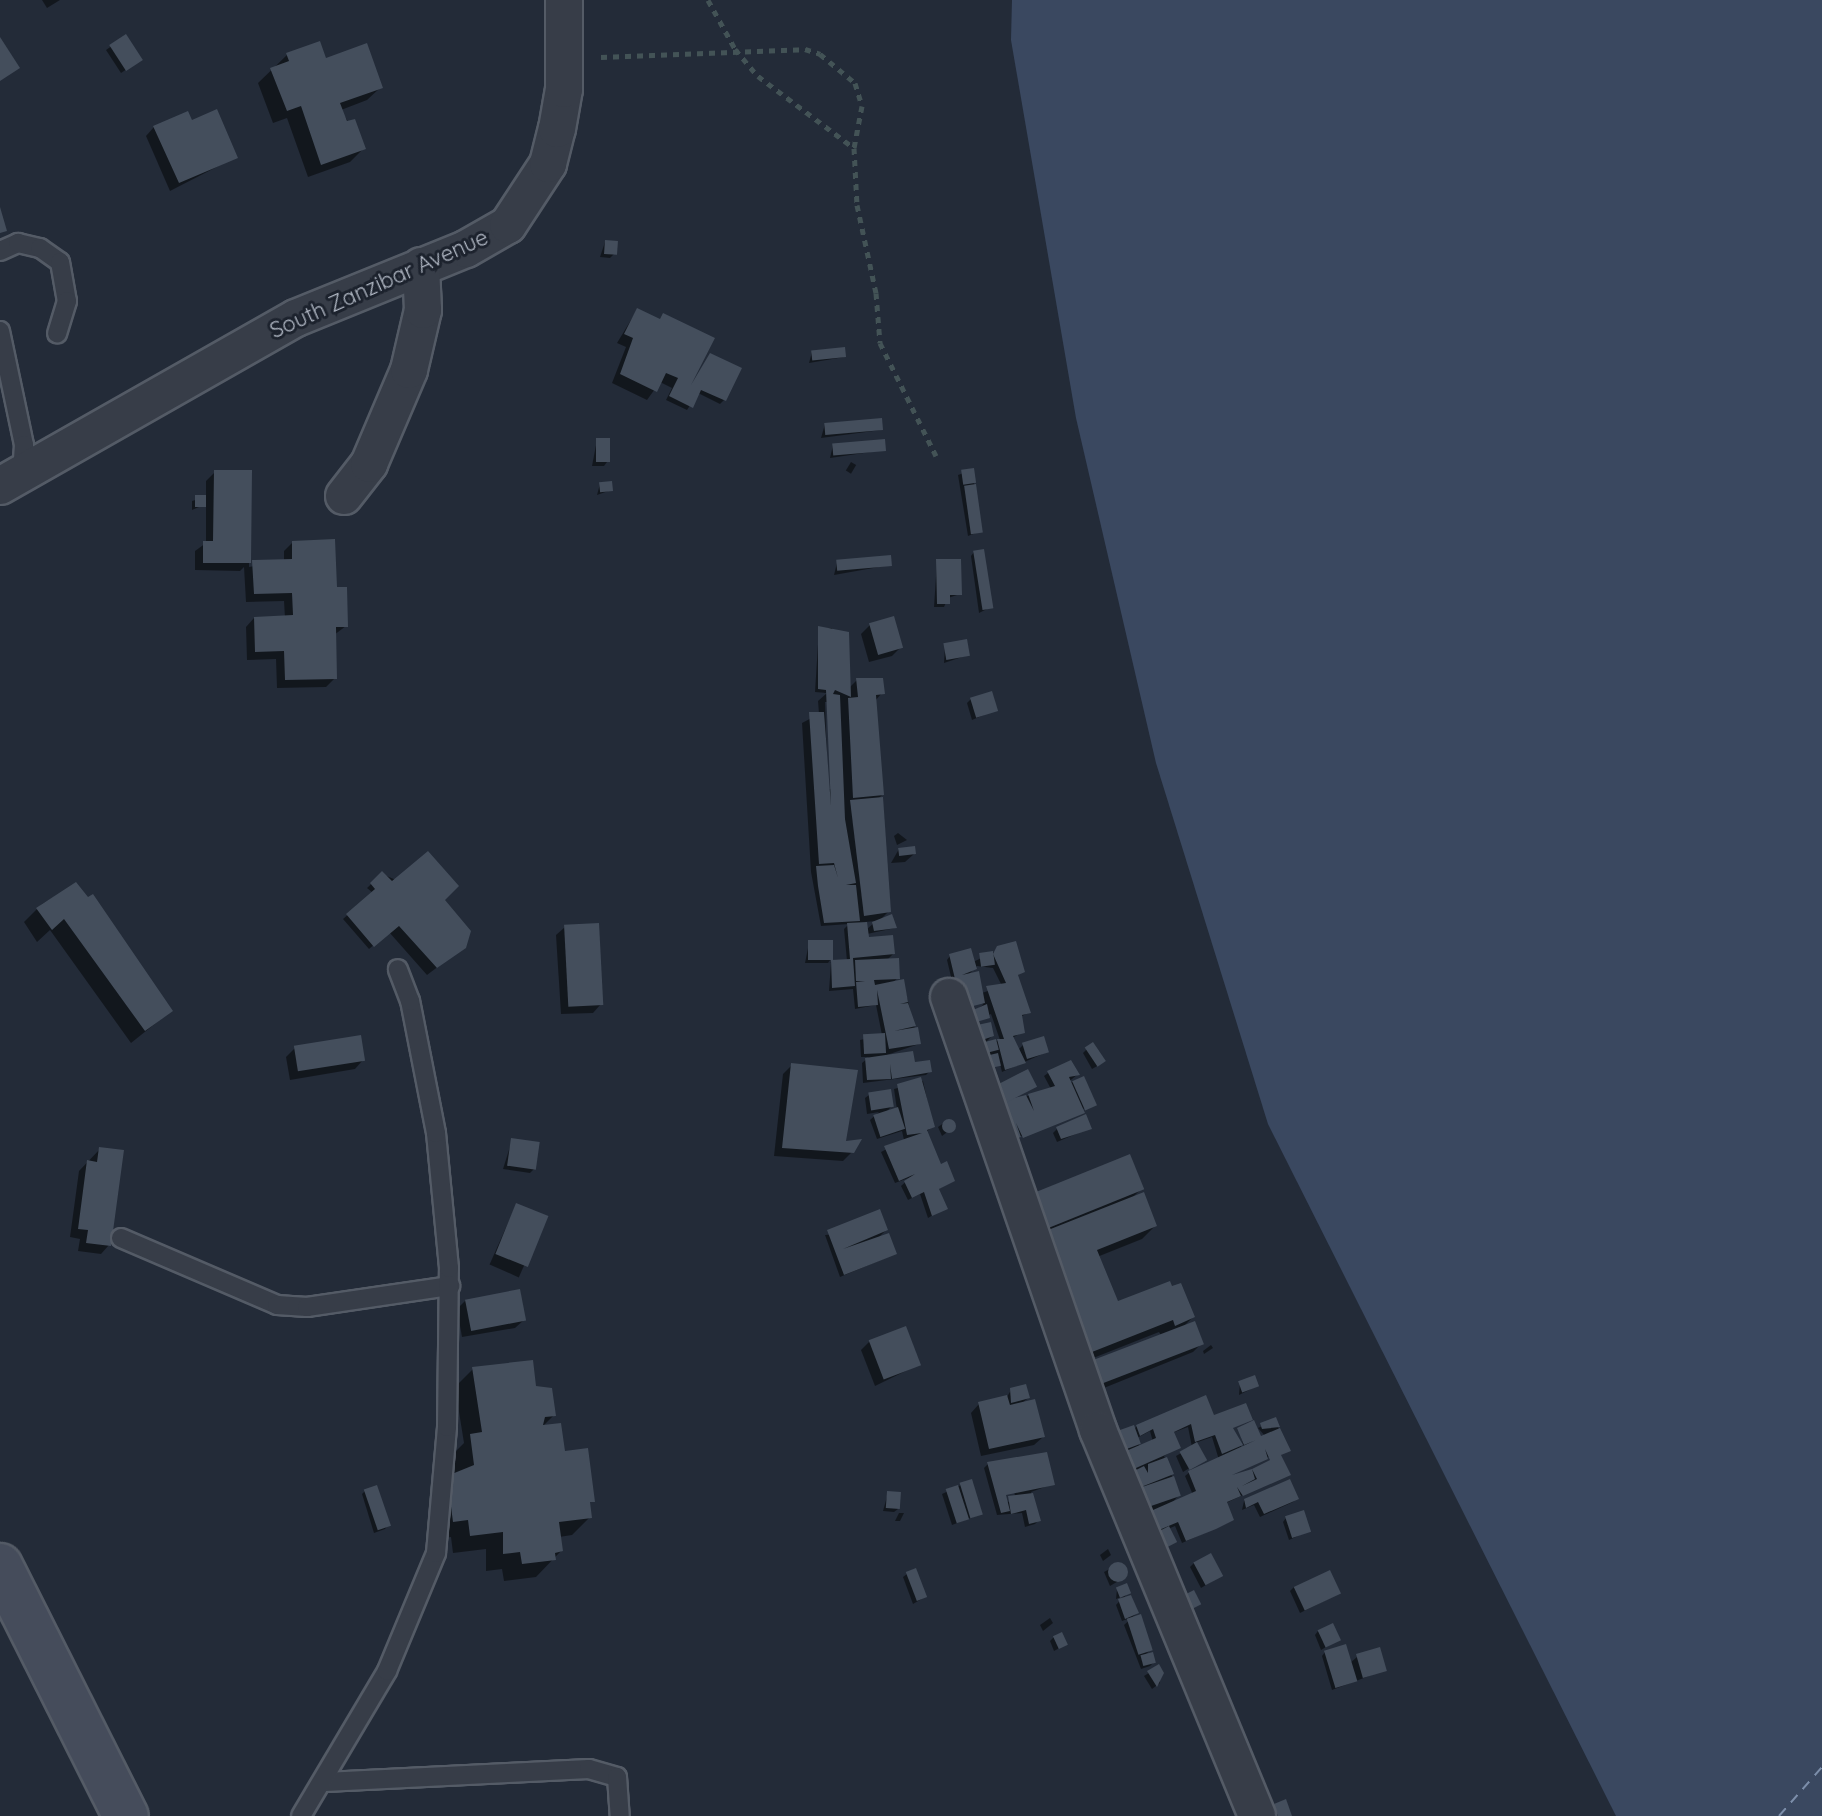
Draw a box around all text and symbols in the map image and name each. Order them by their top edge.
street label: South Zanzibar Avenue [266,224,492,344]

